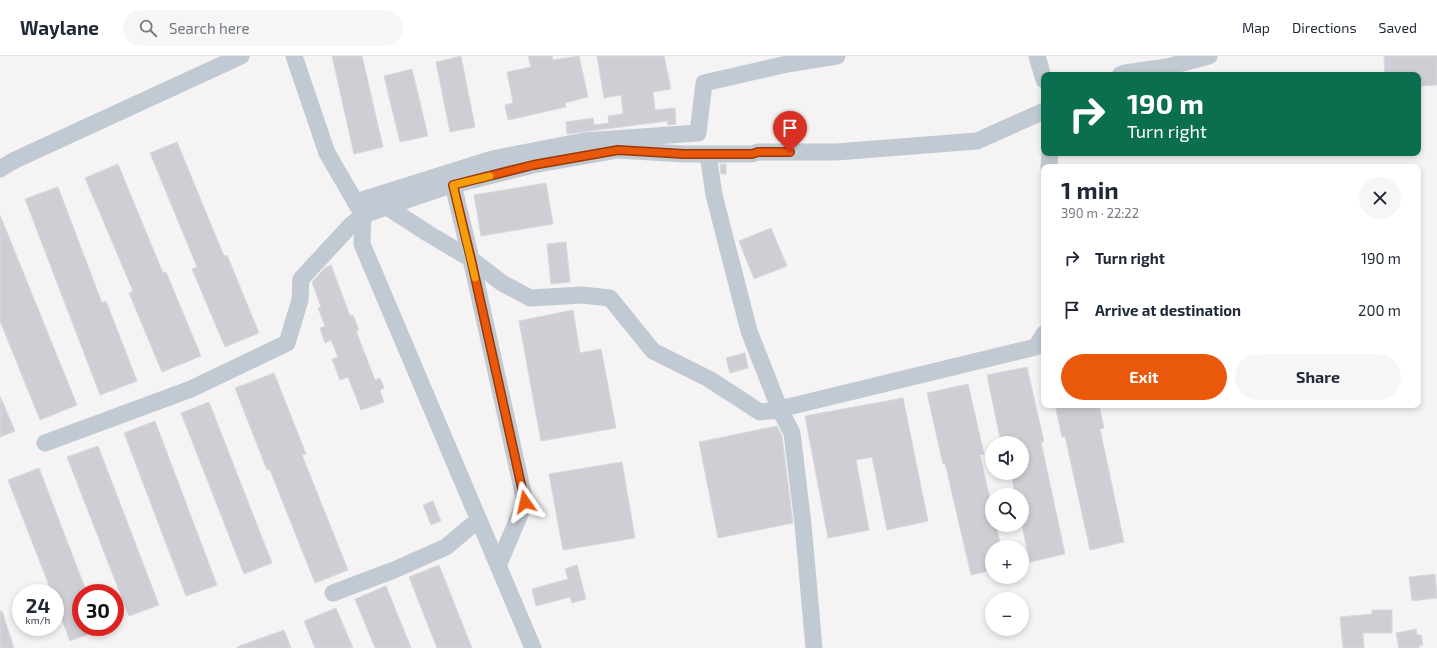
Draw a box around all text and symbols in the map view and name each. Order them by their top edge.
search box [123,10,403,46]
text: Waylane [20,16,99,39]
icon: search [137,17,159,39]
text: Search here [169,19,250,37]
text: Map [1242,19,1270,36]
text: Directions [1292,19,1357,36]
text: Saved [1379,19,1417,36]
text: 190 m [1127,86,1204,120]
icon: right [1061,88,1113,140]
pin [773,111,807,152]
icon: arrive [779,117,801,139]
text: Turn right [1127,120,1207,142]
text: 1 min [1061,175,1119,204]
button: close [1359,177,1401,219]
text: 390 m · 22:22 [1061,205,1139,221]
icon: right [1061,247,1083,269]
text: Turn right [1095,249,1165,267]
text: 190 m [1361,249,1401,267]
icon: arrive [1061,299,1083,321]
text: Arrive at destination [1095,301,1241,319]
text: 200 m [1358,301,1401,319]
button: Exit [1061,354,1227,400]
button: Share [1235,354,1401,400]
map controls [985,436,1029,636]
button: sound [985,436,1029,480]
position arrow [504,481,546,523]
button: search [985,488,1029,532]
button: + [985,540,1029,584]
speed limit sign: 30 [72,584,124,636]
button: − [985,592,1029,636]
text: 24 [26,593,50,617]
text: km/h [26,614,50,626]

